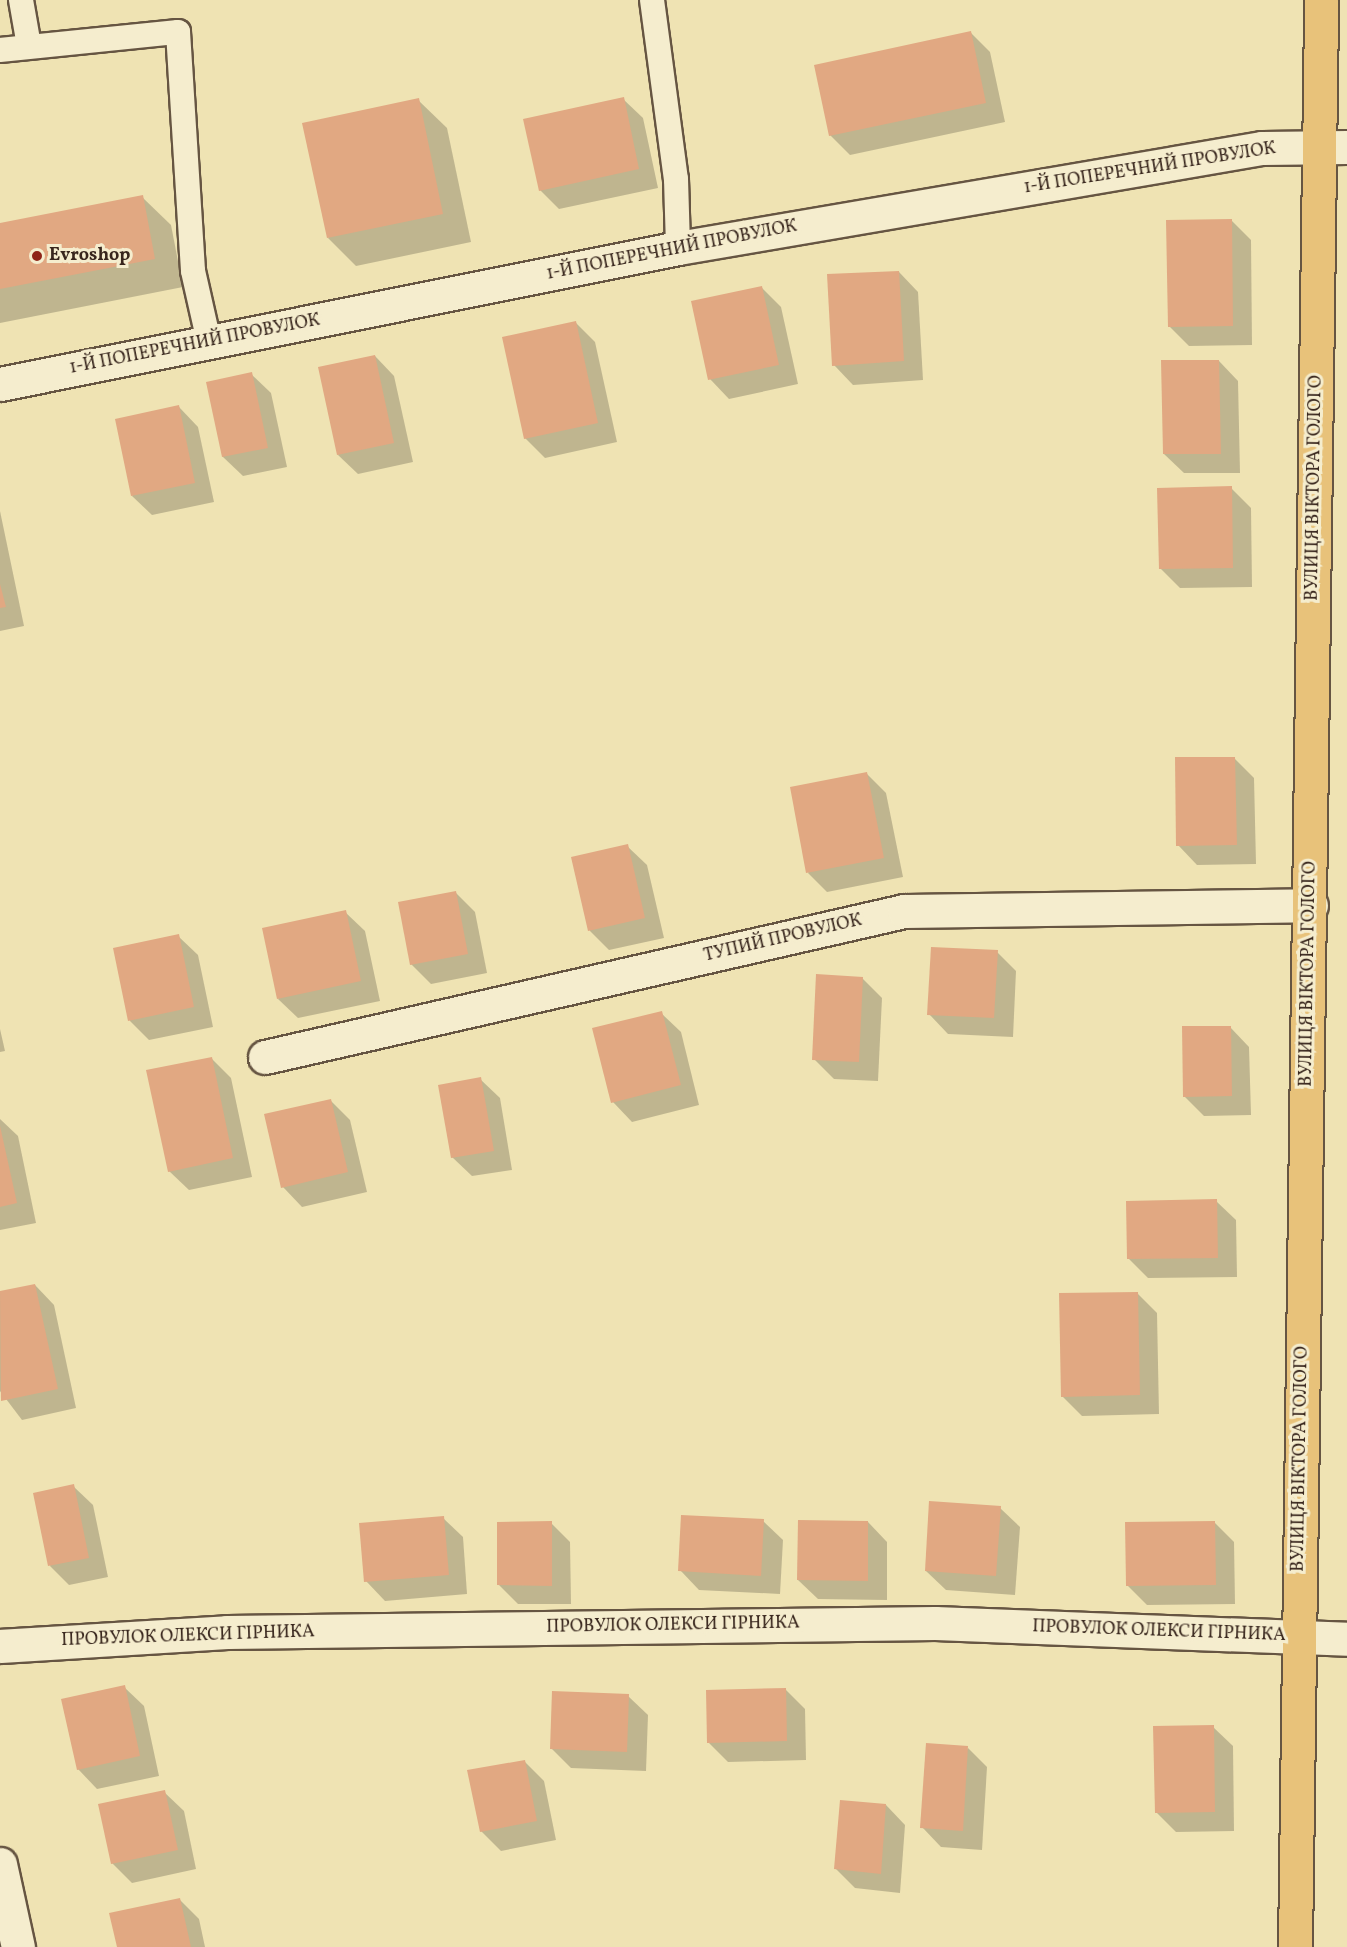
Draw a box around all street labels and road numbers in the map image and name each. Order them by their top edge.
street label: 1-Й ПОПЕРЕЧНИЙ ПРОВУЛОК [1022,138,1278,200]
street label: 1-Й ПОПЕРЕЧНИЙ ПРОВУЛОК [545,216,799,286]
street label: 1-Й ПОПЕРЕЧНИЙ ПРОВУЛОК [68,310,322,380]
street label: ВУЛИЦЯ ВІКТОРА ГОЛОГО [1302,375,1328,601]
street label: ВУЛИЦЯ ВІКТОРА ГОЛОГО [1296,861,1322,1087]
street label: ТУПИЙ ПРОВУЛОК [702,910,864,968]
street label: ВУЛИЦЯ ВІКТОРА ГОЛОГО [1288,1346,1314,1572]
street label: ПРОВУЛОК ОЛЕКСИ ГІРНИКА [546,1613,800,1639]
street label: ПРОВУЛОК ОЛЕКСИ ГІРНИКА [1032,1617,1286,1647]
street label: ПРОВУЛОК ОЛЕКСИ ГІРНИКА [61,1622,315,1652]

